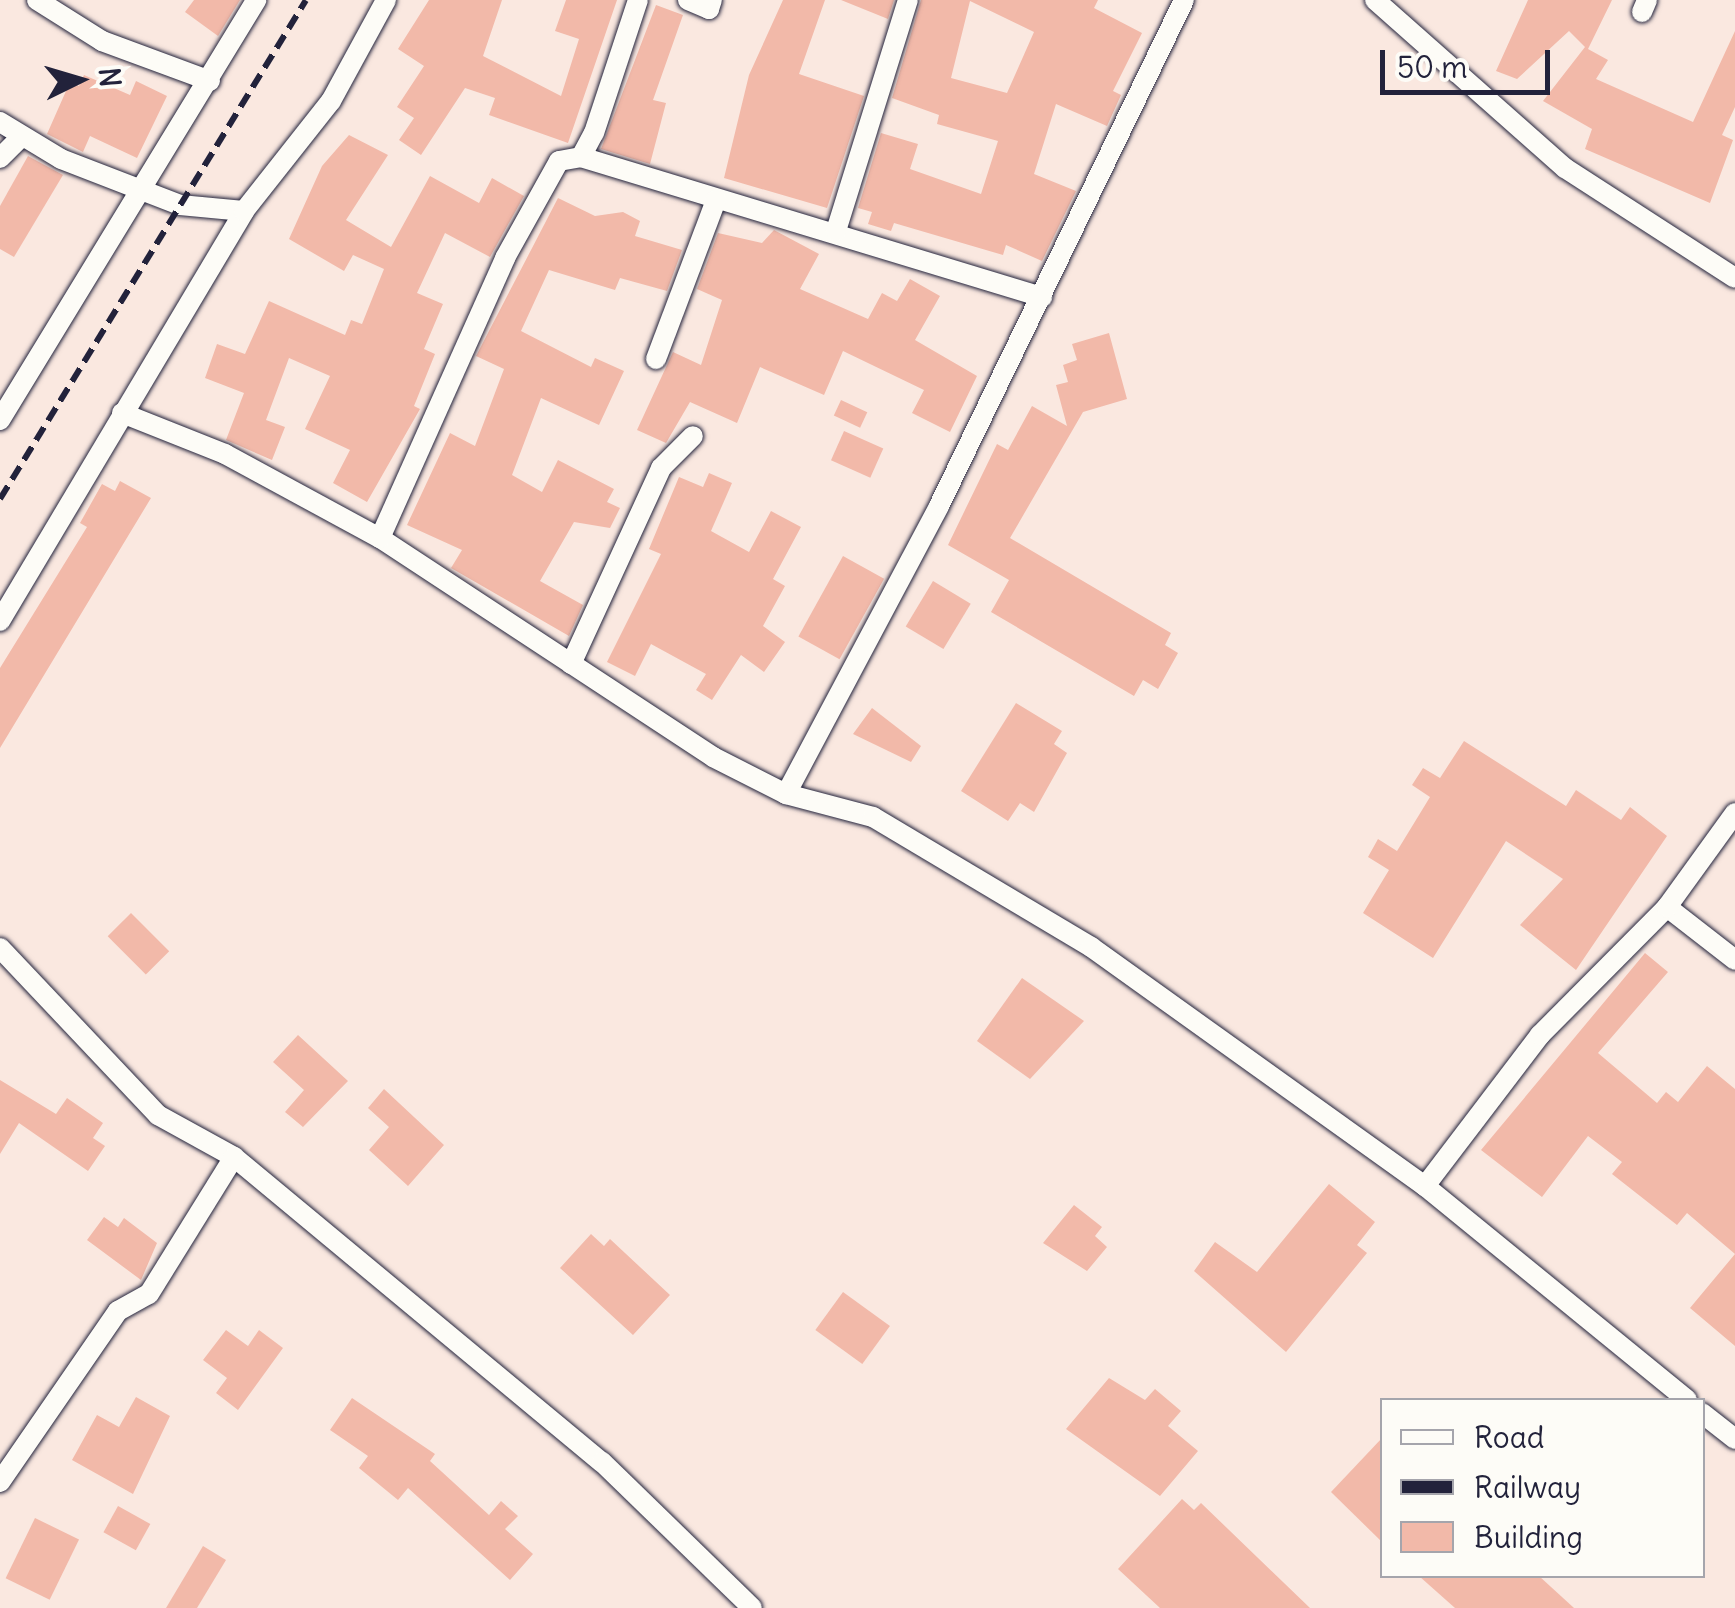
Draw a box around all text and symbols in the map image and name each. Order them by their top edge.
north arrow [30,30,130,130]
scale bar [1385,30,1555,92]
text: 50 m [1397,48,1467,86]
text: N [91,66,129,89]
legend [1380,1398,1705,1578]
text: Road [1474,1418,1544,1456]
text: Railway [1474,1468,1581,1506]
text: Building [1474,1518,1583,1556]

